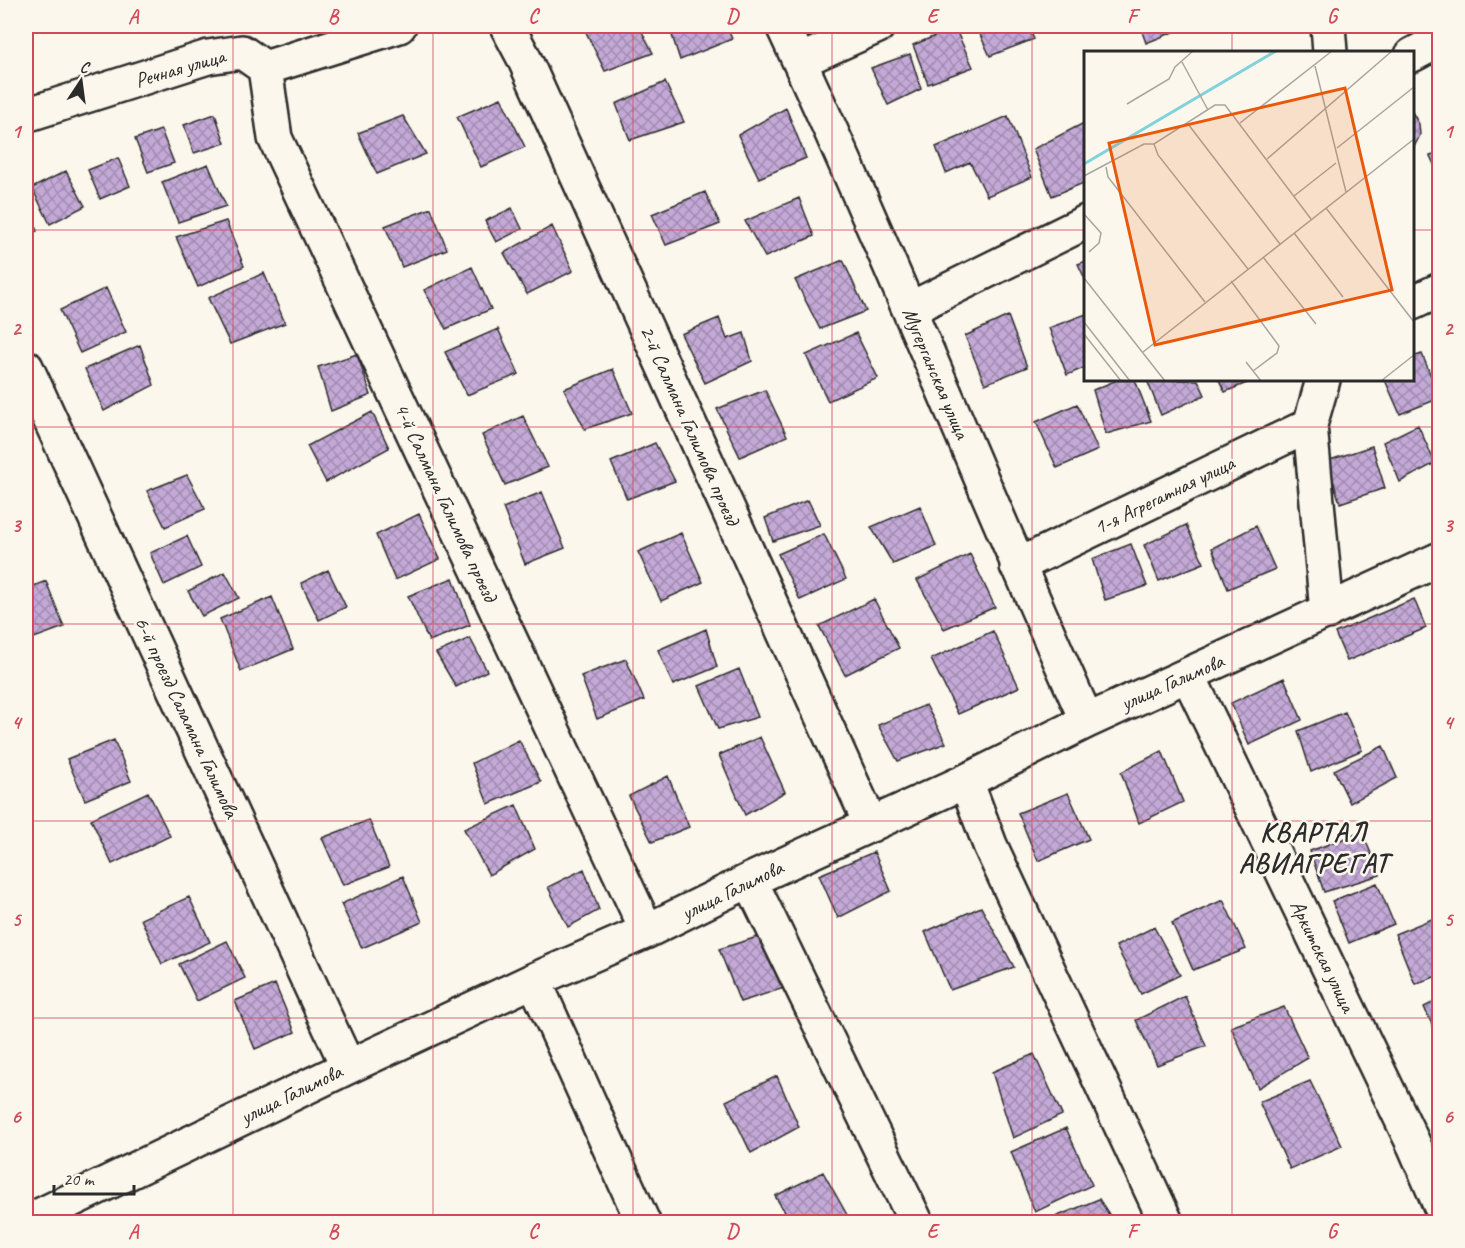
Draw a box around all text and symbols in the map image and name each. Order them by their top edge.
text: A [128,4,140,29]
text: B [328,4,340,29]
text: C [528,4,540,29]
text: D [726,4,740,29]
text: E [927,4,941,29]
text: F [1127,4,1141,29]
text: G [1327,4,1340,29]
street label: Речная улица [132,42,230,93]
north arrow [51,51,111,111]
inset map [1084,51,1414,381]
text: С [78,57,92,78]
text: 1 [12,119,23,144]
text: 1 [1444,119,1455,144]
street label: Мугерганская улица [897,303,976,444]
text: 2 [12,316,23,341]
text: 2 [1444,316,1455,341]
street label: 2-й Салмана Галимова проезд [634,321,747,531]
street label: 4-й Салмана Галимова проезд [389,399,505,608]
street label: 1-я Агрегатная улица [1090,449,1240,540]
text: 3 [12,513,23,538]
text: 3 [1444,513,1455,538]
street label: 6-й проезд Саламана Галимова [129,612,246,823]
street label: улица Галимова [1115,647,1229,717]
text: 4 [12,710,24,735]
text: 4 [1444,710,1456,735]
district label: КВАРТАЛ АВИАГРЕГАТ [1239,815,1393,880]
street label: улица Галимова [675,853,789,927]
street label: Аркитская улица [1285,896,1362,1019]
text: 5 [12,907,23,932]
text: 5 [1444,907,1455,932]
street label: улица Галимова [234,1057,348,1131]
text: 6 [11,1104,22,1129]
text: 6 [1443,1104,1454,1129]
scale bar [54,1158,134,1196]
text: 20 m [63,1168,96,1190]
text: A [128,1219,140,1244]
text: B [328,1219,340,1244]
text: C [528,1219,540,1244]
text: D [726,1219,740,1244]
text: E [927,1219,941,1244]
text: F [1127,1219,1141,1244]
text: G [1327,1219,1340,1244]

